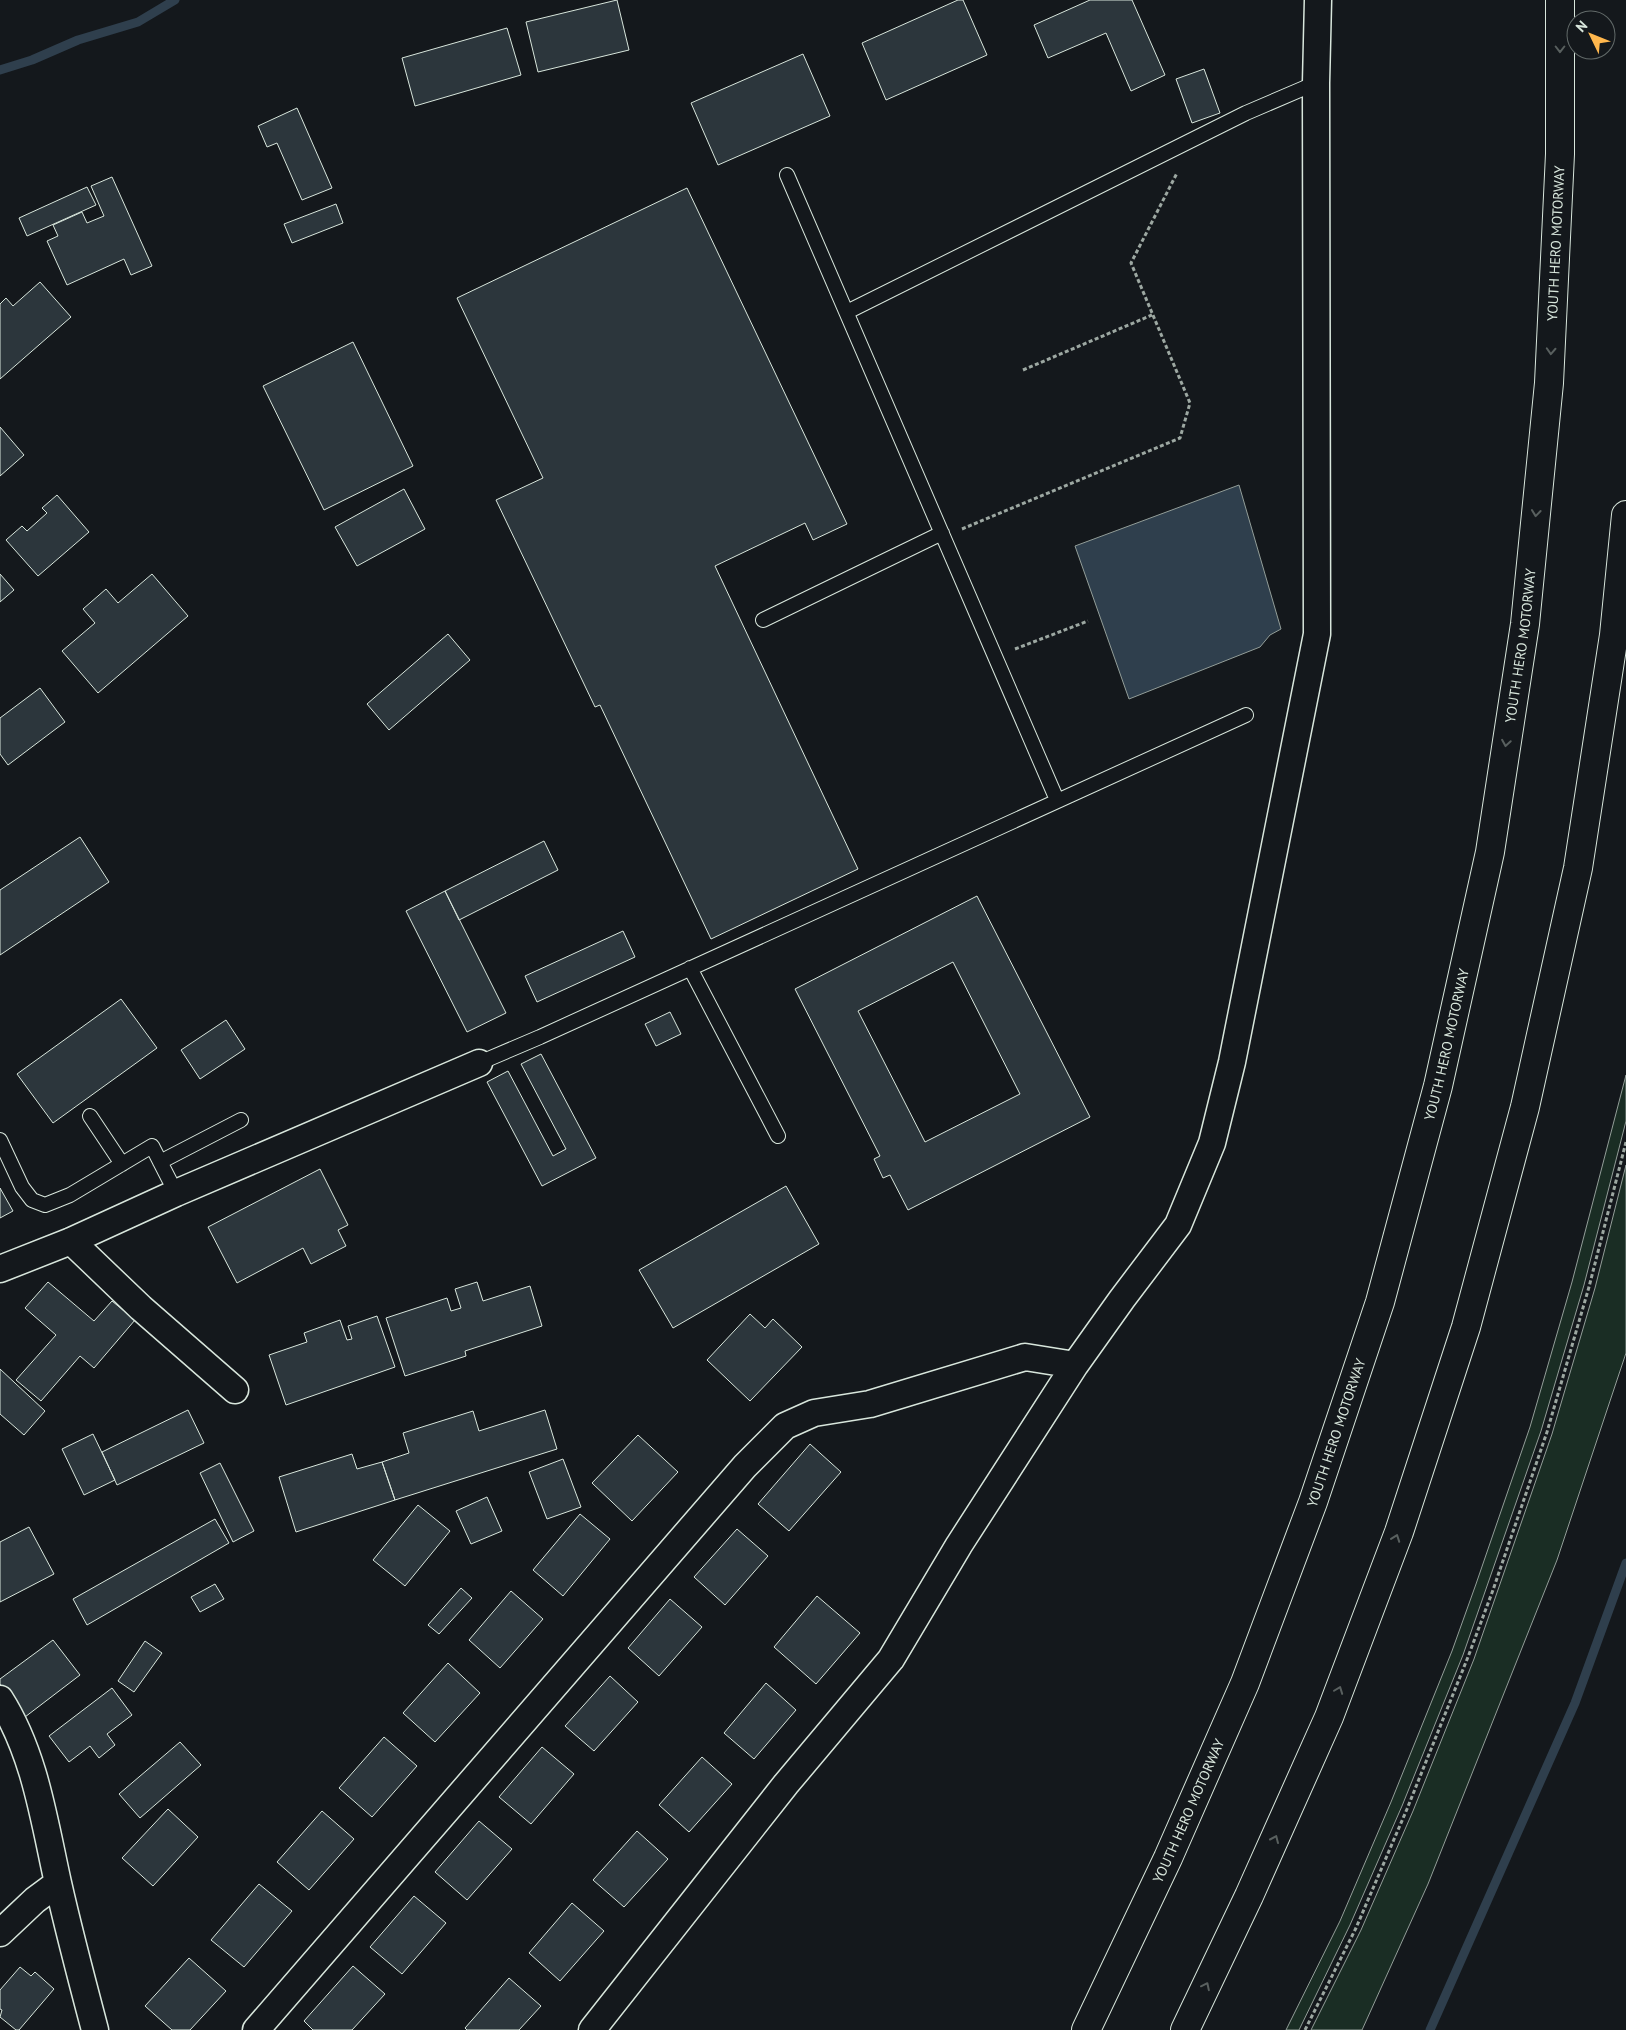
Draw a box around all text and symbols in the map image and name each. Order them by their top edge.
north arrow [1566,10,1616,60]
text: N [1572,17,1591,36]
one-way arrow [1555,45,1565,53]
street label: YOUTH HERO MOTORWAY [1543,165,1568,322]
one-way arrow [1545,347,1556,355]
one-way arrow [1531,509,1542,517]
street label: YOUTH HERO MOTORWAY [1501,567,1540,724]
one-way arrow [1502,739,1512,748]
street label: YOUTH HERO MOTORWAY [1420,967,1473,1123]
street label: YOUTH HERO MOTORWAY [1303,1356,1369,1510]
one-way arrow [1390,1534,1400,1542]
one-way arrow [1333,1686,1343,1694]
street label: YOUTH HERO MOTORWAY [1149,1736,1228,1886]
one-way arrow [1268,1835,1279,1844]
one-way arrow [1200,1982,1210,1991]

